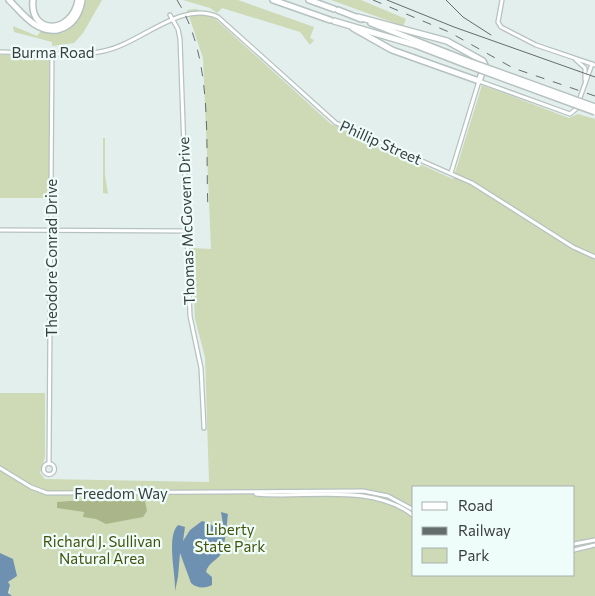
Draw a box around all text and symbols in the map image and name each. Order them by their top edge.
street label: Burma Road [12,43,94,61]
street label: Phillip Street [337,116,425,168]
street label: Thomas McGovern Drive [174,137,198,305]
street label: Theodore Conrad Drive [42,179,60,337]
street label: Freedom Way [74,484,168,502]
legend [412,486,575,576]
text: Road [458,496,493,514]
park label: Liberty State Park [195,520,265,555]
text: Railway [458,521,511,539]
park label: Richard J. Sullivan Natural Area [43,532,161,567]
text: Park [458,546,489,564]

